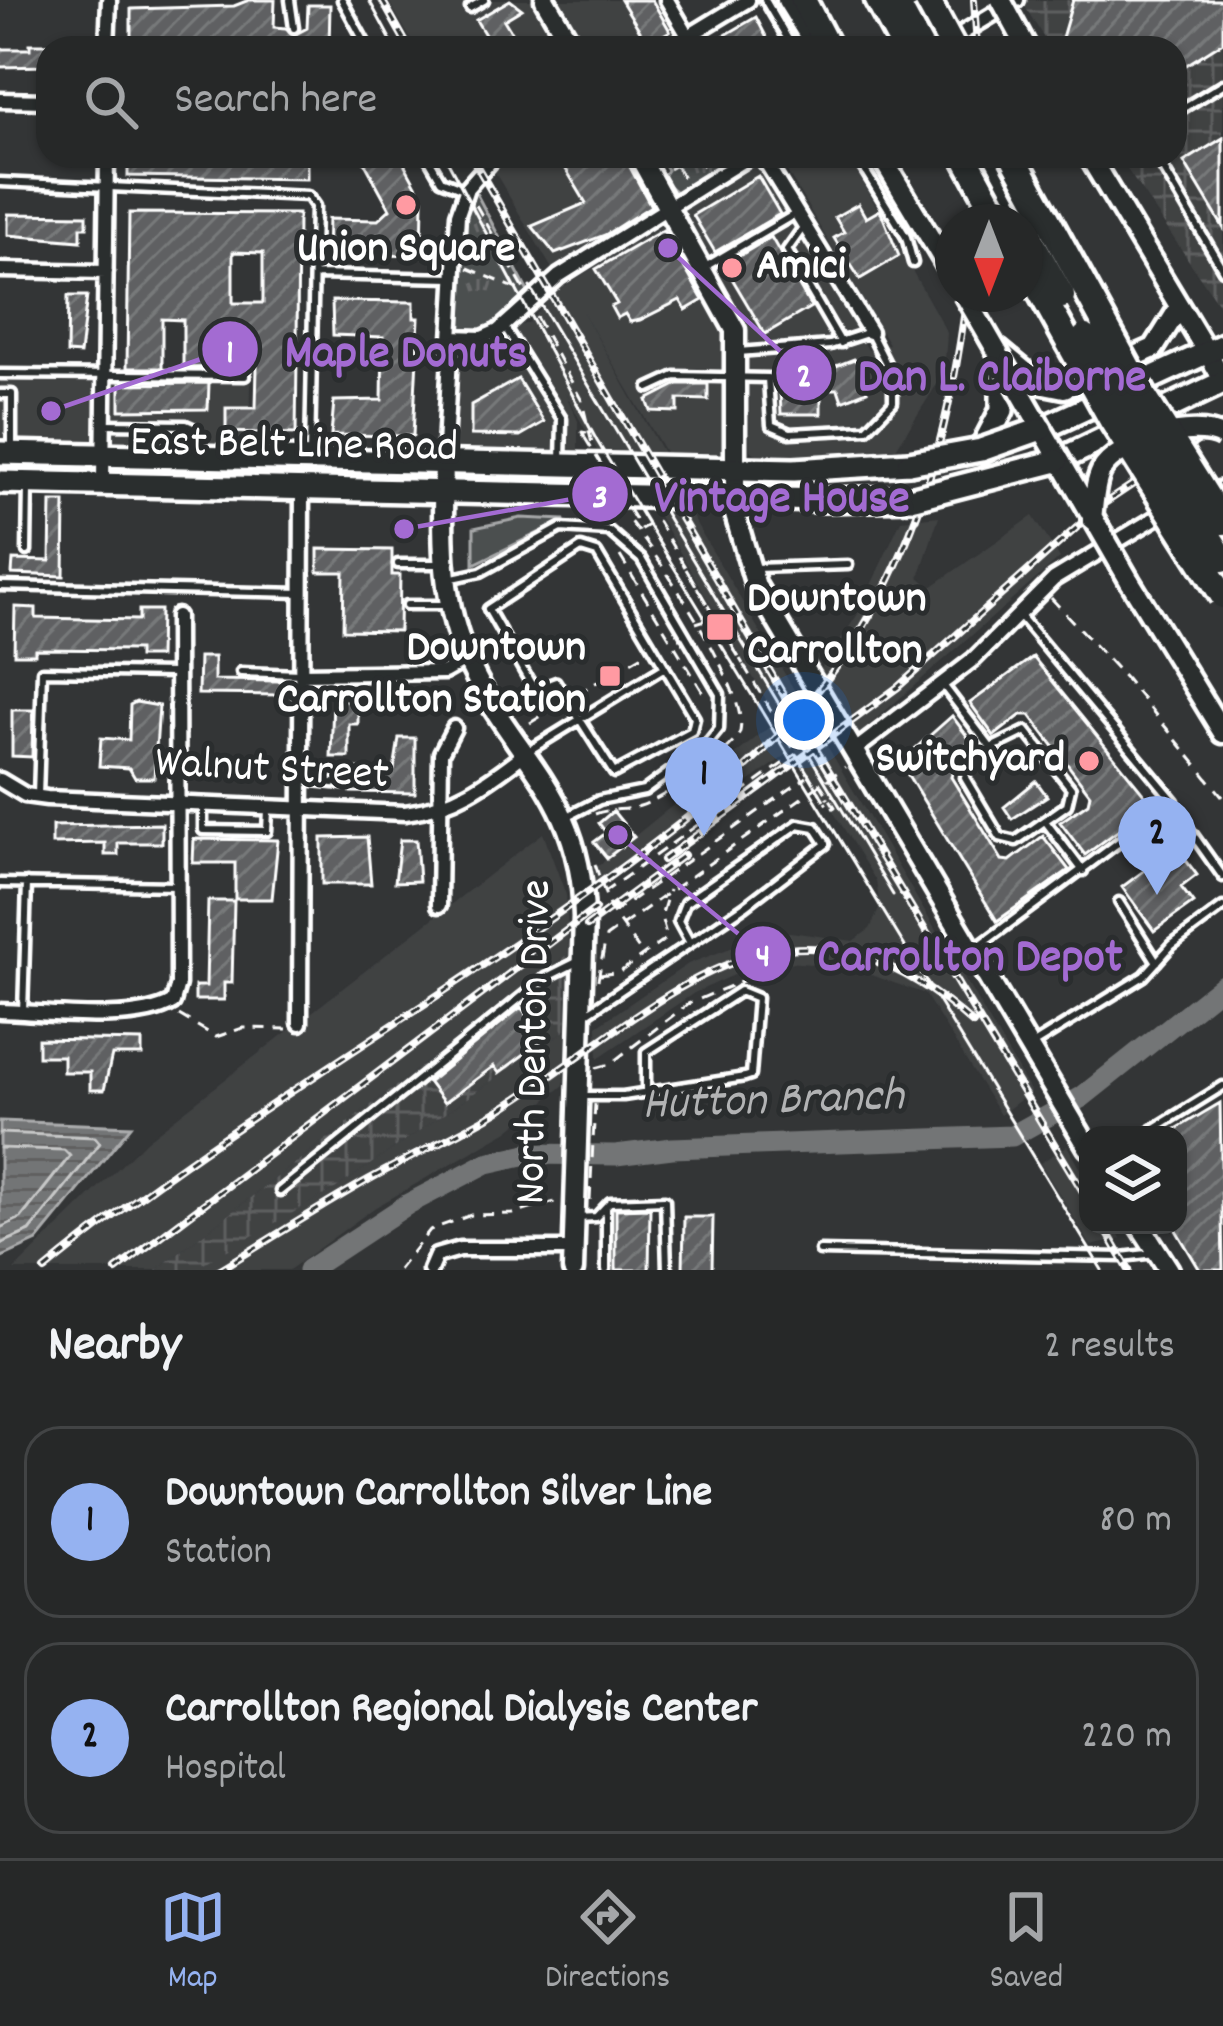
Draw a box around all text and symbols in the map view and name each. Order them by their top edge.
search box [36,36,1187,168]
icon: search [78,69,144,135]
text: Search here [174,70,377,134]
marker: Union Square [393,192,419,218]
north arrow [935,204,1043,312]
place label: Union Square [297,219,515,283]
place label: Amici [756,236,846,300]
marker: Amici [719,255,745,281]
callout: Maple Donuts [200,307,551,391]
text: Maple Donuts [284,322,528,391]
text: 1 [226,329,234,381]
callout: Dan L. Claiborne [774,331,1171,415]
text: Dan L. Claiborne [858,346,1146,415]
text: 2 [796,353,812,405]
street label: East Belt Line Road [130,412,458,482]
callout: Vintage House [570,452,934,536]
text: Vintage House [654,467,910,536]
text: 3 [592,474,608,526]
place label: Downtown Carrollton [747,569,926,685]
marker: Downtown Carrollton [704,611,736,643]
place label: Downtown Carrollton Station [277,618,586,734]
marker: Downtown Carrollton Station [597,663,623,689]
your location [774,690,834,750]
place label: Switchyard [876,729,1065,793]
street label: Walnut Street [153,733,391,809]
pin: 1 [665,737,743,836]
marker: Switchyard [1076,748,1102,774]
pin: 2 [1118,796,1196,895]
street label: North Denton Drive [501,879,571,1205]
callout: Carrollton Depot [733,912,1146,996]
text: Carrollton Depot [817,926,1123,995]
text: 4 [756,933,770,985]
water label: Hutton Branch [641,1064,907,1142]
map controls [1079,1126,1187,1234]
button: layers [1079,1126,1187,1234]
text: Nearby [48,1312,181,1384]
text: 2 results [1044,1321,1175,1376]
text: Downtown Carrollton Silver Line [165,1463,712,1527]
text: 1 [86,1495,94,1550]
text: 80 m [1099,1495,1172,1550]
text: Station [165,1527,272,1582]
text: Carrollton Regional Dialysis Center [165,1679,757,1743]
text: 2 [81,1711,99,1766]
text: 220 m [1081,1711,1172,1766]
text: Hospital [165,1743,286,1798]
tab: Map [160,1884,226,2003]
tab: Directions [545,1884,670,2003]
tab: Saved [990,1884,1063,2003]

